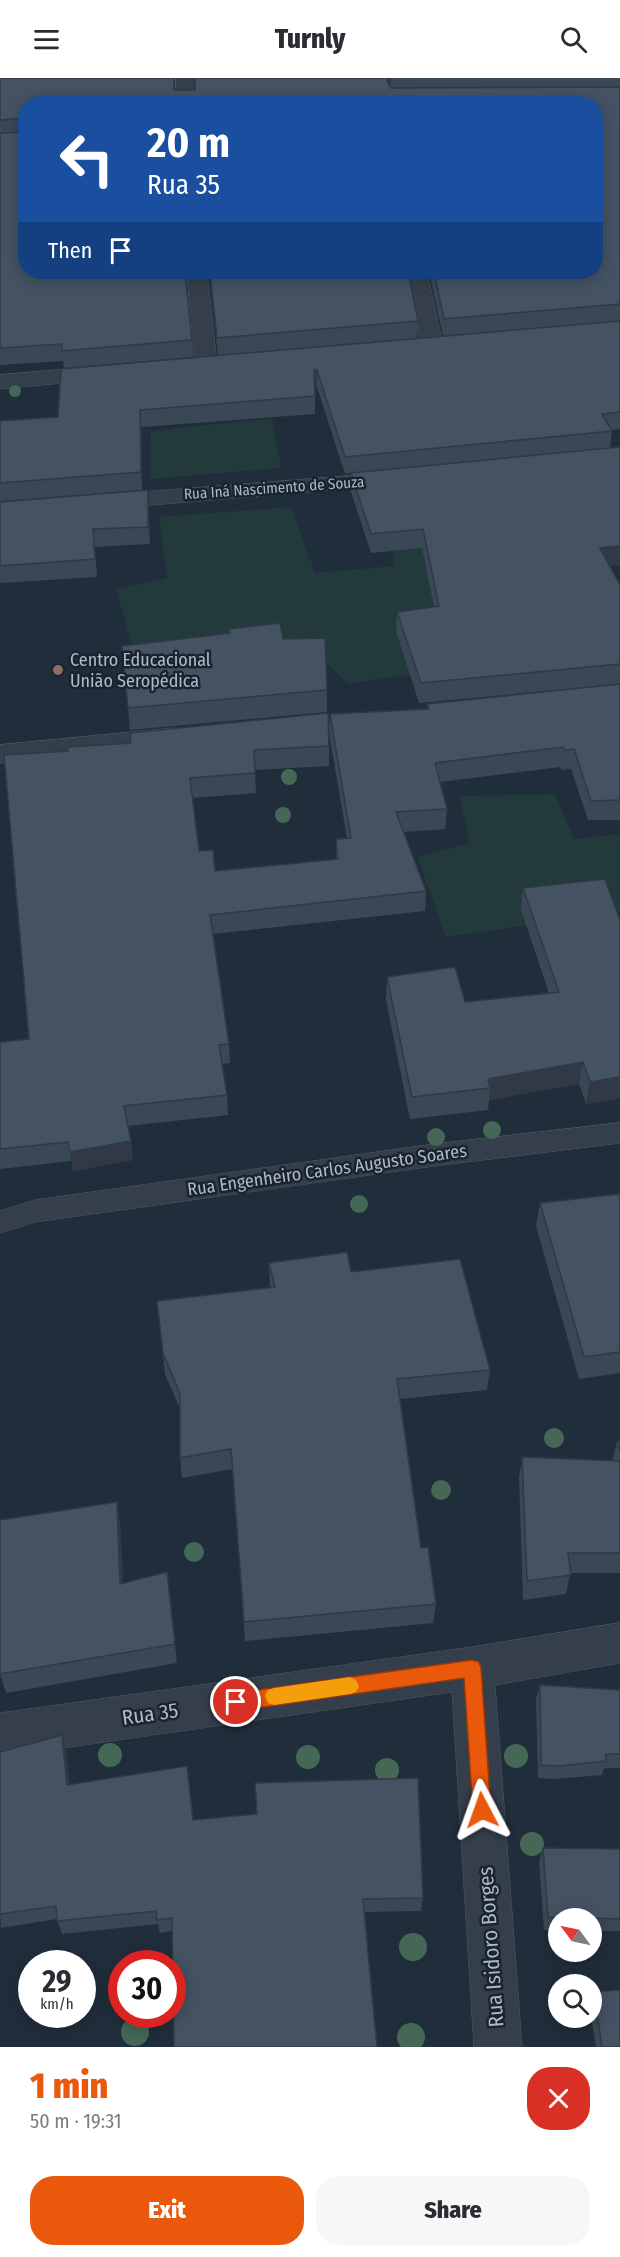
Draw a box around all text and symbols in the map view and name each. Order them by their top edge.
icon: menu [30,23,63,56]
text: Turnly [275,23,345,55]
icon: search [557,23,590,56]
text: 20 m [147,118,230,168]
icon: left [48,120,126,198]
text: Rua 35 [147,169,220,201]
icon: arrive [104,234,137,267]
text: Then [48,237,92,264]
street label: Rua Iná Nascimento de Souza [183,473,365,503]
place label: Centro Educacional União Seropédica [70,649,211,692]
marker: Centro Educacional União Seropédica [51,663,65,677]
street label: Rua Engenheiro Carlos Augusto Soares [186,1139,468,1201]
pin [210,1676,261,1727]
icon: arrive [219,1685,252,1718]
street label: Rua 35 [120,1697,180,1731]
position arrow [450,1778,514,1842]
street label: Rua Isidoro Borges [472,1866,510,2028]
north arrow [548,1908,602,1962]
map controls [548,1908,602,2028]
speed limit sign: 30 [108,1950,186,2028]
text: 29 [42,1964,72,2000]
button: search [548,1974,602,2028]
text: km/h [40,1995,74,2013]
text: 1 min [30,2064,108,2108]
button: close [527,2067,590,2130]
text: 50 m · 19:31 [30,2109,122,2133]
button: Exit [30,2176,304,2245]
button: Share [316,2176,590,2245]

